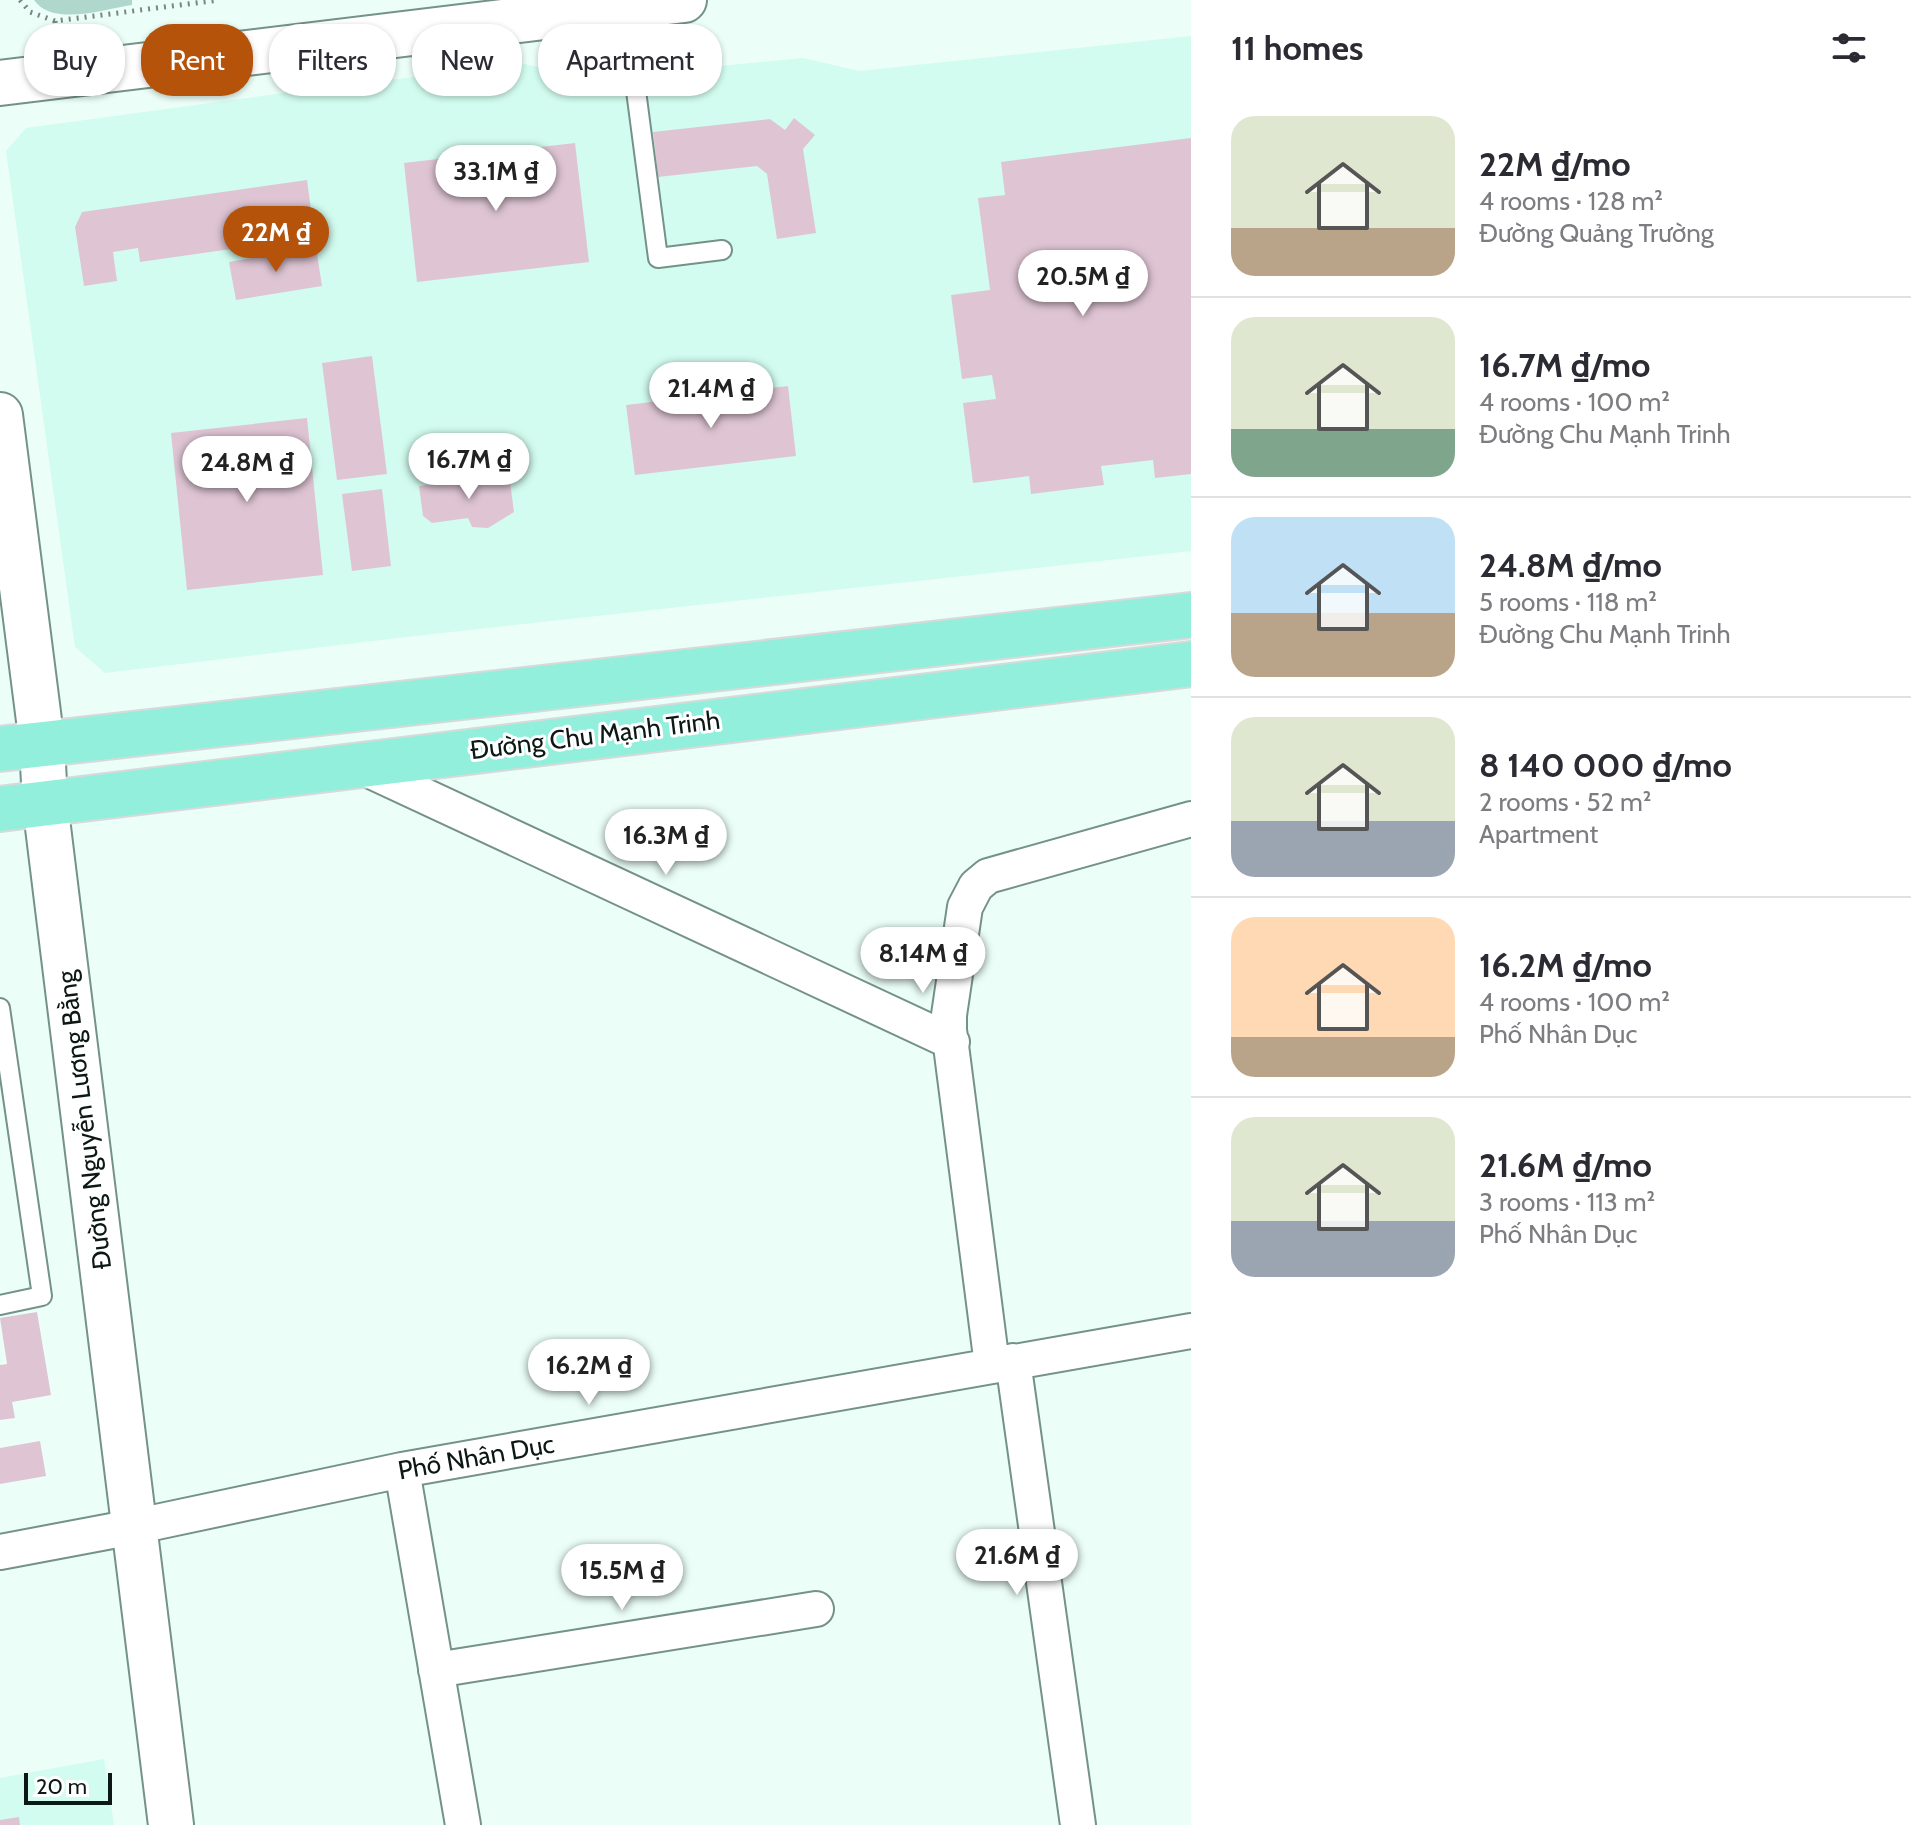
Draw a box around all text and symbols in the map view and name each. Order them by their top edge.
chip: Buy [24,24,125,96]
chip: Rent [141,24,253,96]
chip: Filters [269,24,396,96]
chip: New [412,24,522,96]
chip: Apartment [538,24,722,96]
icon: filters [1827,26,1871,70]
text: 11 homes [1231,27,1363,69]
text: 22M ₫/mo [1479,143,1631,185]
pin: 33.1M ₫ [422,145,570,213]
icon: home [1295,148,1391,244]
text: 33.1M ₫ [453,155,539,187]
text: 4 rooms · 128 m² [1479,185,1663,217]
pin: 22M ₫ [220,206,332,274]
text: 22M ₫ [241,216,311,248]
text: Đường Quảng Trường [1479,217,1714,249]
pin: 20.5M ₫ [1009,250,1157,318]
text: 20.5M ₫ [1036,260,1130,292]
text: 16.7M ₫/mo [1479,344,1651,386]
icon: home [1295,349,1391,445]
pin: 21.4M ₫ [637,362,785,430]
text: 21.4M ₫ [667,372,755,404]
text: 4 rooms · 100 m² [1479,386,1670,418]
text: Đường Chu Mạnh Trinh [1479,418,1731,450]
pin: 16.7M ₫ [395,433,543,501]
pin: 24.8M ₫ [173,436,321,504]
text: 16.7M ₫ [426,443,512,475]
text: 24.8M ₫ [200,446,294,478]
text: 24.8M ₫/mo [1479,544,1662,586]
icon: home [1295,549,1391,645]
text: 5 rooms · 118 m² [1479,586,1657,618]
text: Đường Chu Mạnh Trinh [1479,618,1731,650]
street label: Đường Chu Mạnh Trinh [468,704,722,766]
text: 8 140 000 ₫/mo [1479,744,1732,786]
icon: home [1295,749,1391,845]
text: 2 rooms · 52 m² [1479,786,1651,818]
pin: 16.3M ₫ [592,809,740,877]
text: Apartment [1479,818,1598,850]
text: 16.3M ₫ [623,819,709,851]
pin: 8.14M ₫ [849,927,997,995]
text: 8.14M ₫ [878,937,968,969]
text: 16.2M ₫/mo [1479,944,1652,986]
icon: home [1295,949,1391,1045]
street label: Đường Nguyễn Lương Bằng [50,968,118,1271]
text: 4 rooms · 100 m² [1479,986,1670,1018]
text: Phố Nhân Dục [1479,1018,1637,1050]
text: 21.6M ₫/mo [1479,1144,1652,1186]
icon: home [1295,1149,1391,1245]
text: 3 rooms · 113 m² [1479,1186,1655,1218]
text: Phố Nhân Dục [1479,1218,1637,1250]
pin: 16.2M ₫ [515,1339,663,1407]
text: 16.2M ₫ [546,1349,632,1381]
street label: Phố Nhân Dục [395,1427,557,1486]
pin: 21.6M ₫ [943,1529,1091,1597]
text: 21.6M ₫ [974,1539,1060,1571]
pin: 15.5M ₫ [548,1544,696,1612]
text: 15.5M ₫ [579,1554,665,1586]
scale bar [24,1769,112,1805]
text: 20 m [36,1773,87,1800]

